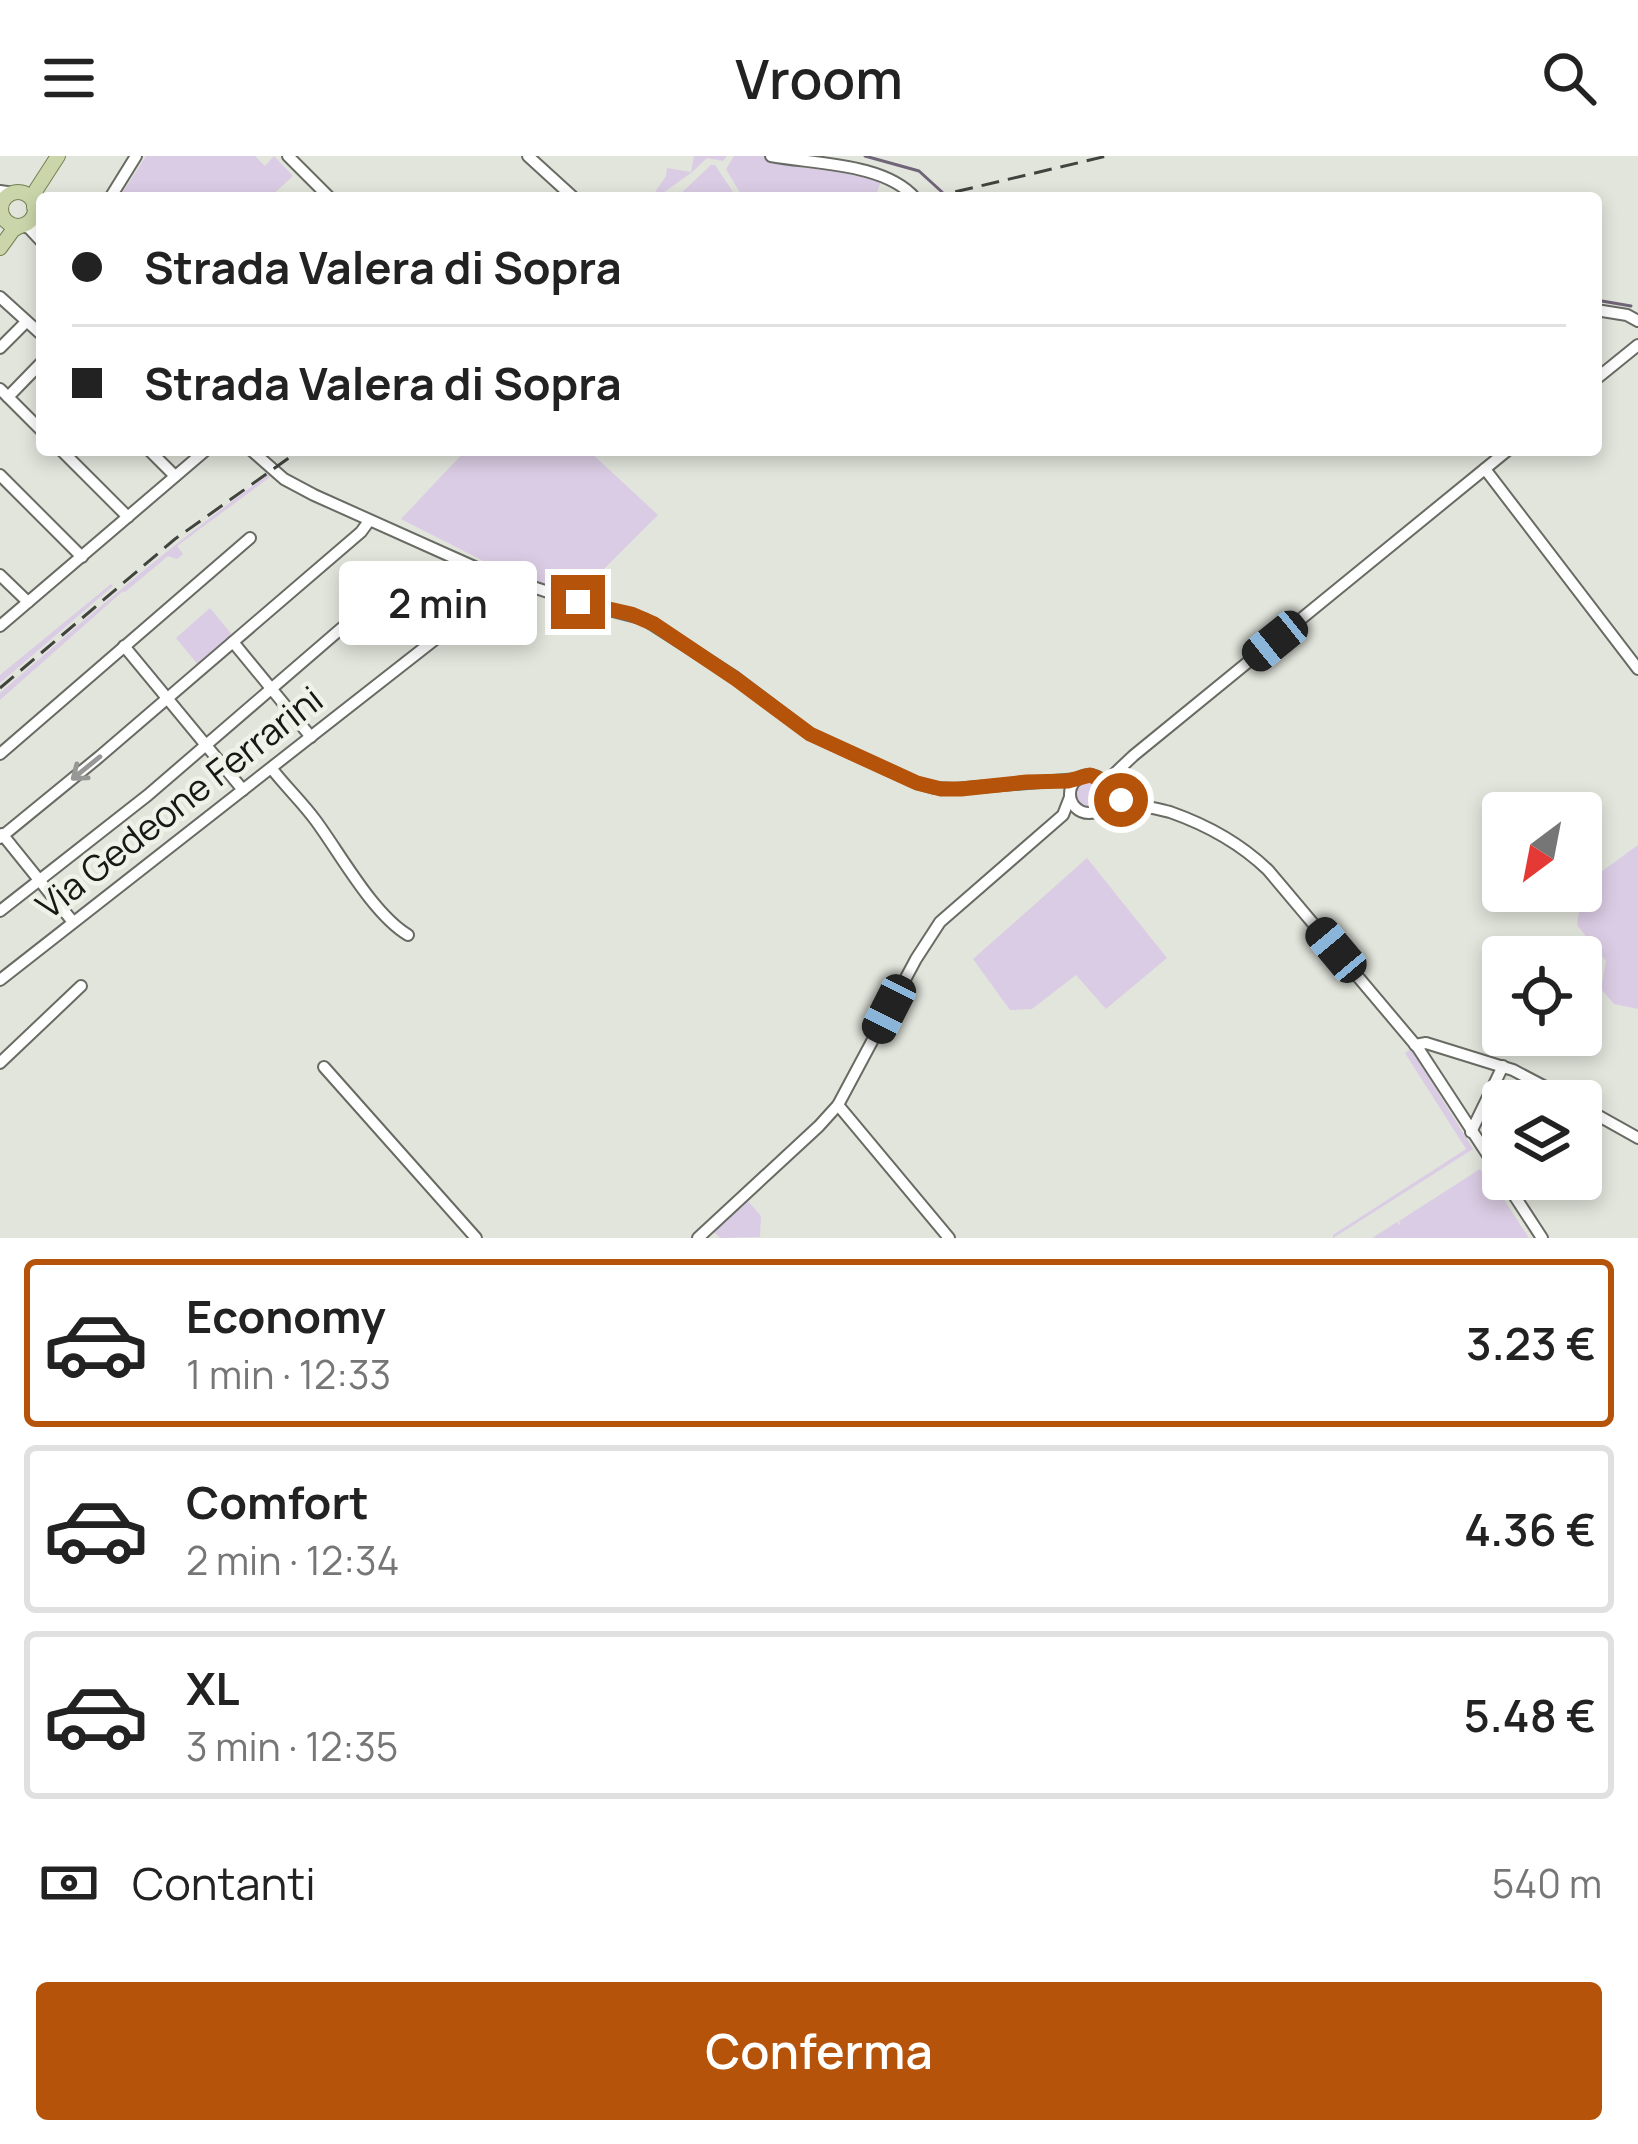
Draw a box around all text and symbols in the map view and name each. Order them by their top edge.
text: Vroom [735,41,903,115]
icon: menu [36,45,102,111]
icon: search [1536,45,1602,111]
text: Strada Valera di Sopra [144,236,622,298]
text: Strada Valera di Sopra [144,352,622,414]
callout: 2 min [338,560,536,644]
route end [551,575,605,629]
text: 2 min [388,576,488,630]
car [1236,604,1314,678]
street label: Via Gedeone Ferrarini [26,675,332,929]
one-way arrow [71,754,102,781]
route start [1094,773,1148,827]
north arrow [1482,792,1602,912]
map controls [1482,792,1602,1200]
car [1299,911,1373,989]
button: locate [1482,936,1602,1056]
car [857,969,921,1049]
button: layers [1482,1080,1602,1200]
text: Economy [186,1285,386,1347]
icon: car [42,1289,150,1397]
text: 3.23 € [1466,1312,1596,1374]
text: 1 min · 12:33 [186,1347,391,1401]
text: Comfort [186,1471,369,1533]
icon: car [42,1475,150,1583]
text: 4.36 € [1464,1498,1596,1560]
text: 2 min · 12:34 [186,1533,399,1587]
text: XL [186,1657,240,1719]
icon: car [42,1661,150,1769]
text: 5.48 € [1463,1684,1596,1746]
text: 3 min · 12:35 [186,1719,398,1773]
icon: cash [36,1850,102,1916]
text: Contanti [132,1852,316,1914]
text: 540 m [1492,1856,1602,1910]
button: Conferma [36,1982,1602,2120]

